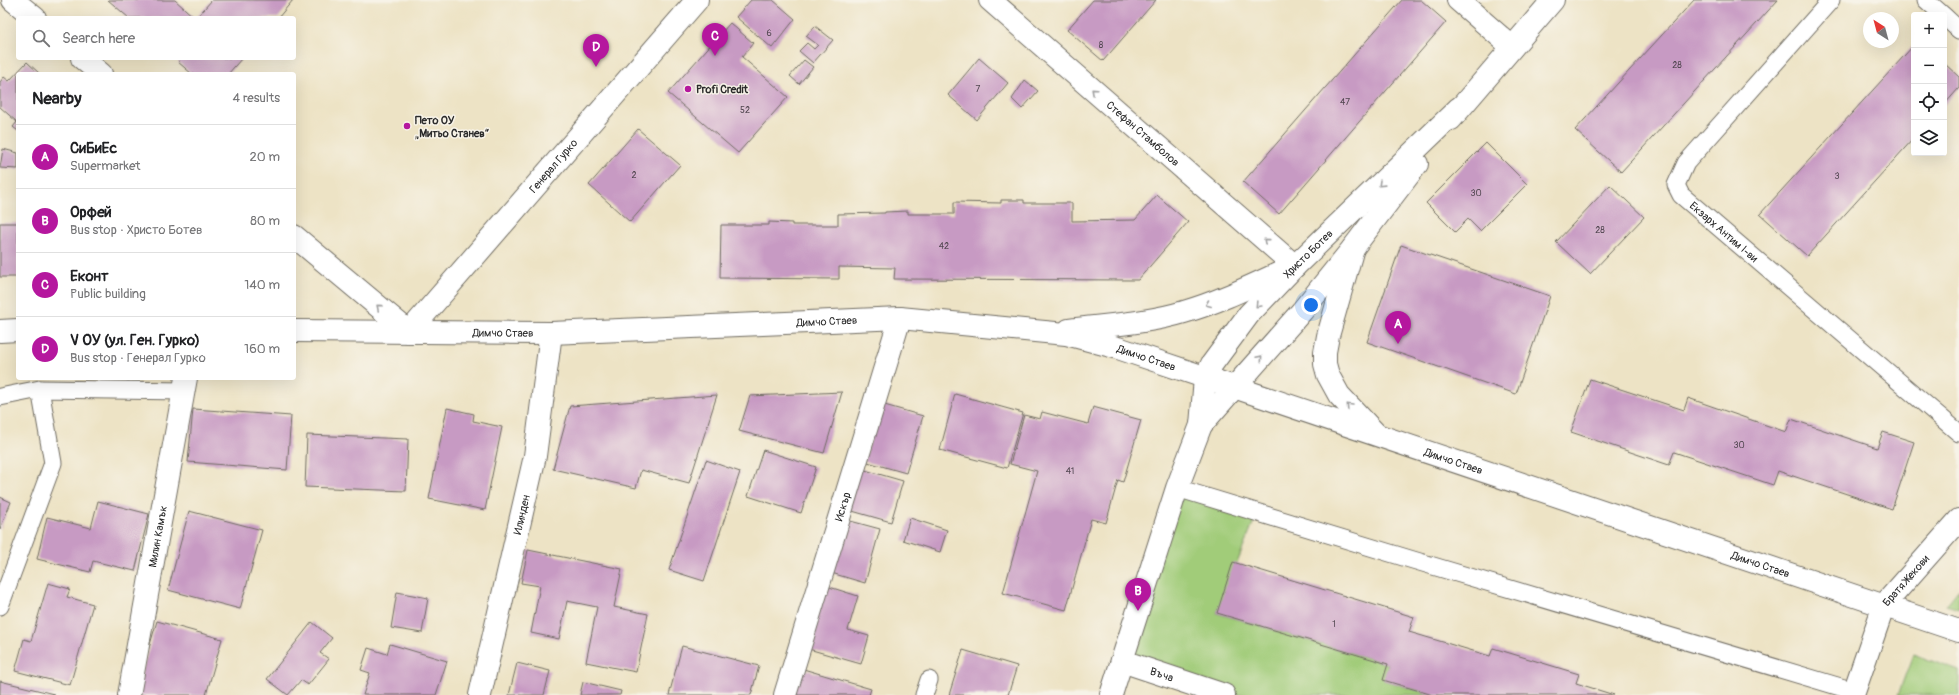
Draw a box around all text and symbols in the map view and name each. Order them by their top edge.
north arrow [1863,12,1899,48]
map controls [1911,12,1947,156]
button: + [1911,12,1947,48]
search box [16,16,296,60]
pin: C [702,23,728,56]
icon: search [30,27,52,49]
house number: 6 [766,28,772,39]
text: Search here [62,29,135,48]
pin: D [583,34,609,67]
house number: 8 [1099,40,1104,51]
button: − [1911,48,1947,84]
house number: 28 [1672,60,1682,71]
place label: Profi Credit [696,83,749,96]
marker: Profi Credit [683,84,693,94]
house number: 7 [976,84,981,95]
button: locate [1911,84,1947,120]
text: Nearby [32,88,81,109]
one-way arrow [1091,89,1098,96]
text: 4 results [233,90,280,106]
house number: 47 [1340,97,1350,108]
street label: Стефан Стамболов [1103,98,1182,169]
house number: 52 [740,105,750,116]
place label: Пето ОУ „Митьо Станев“ [415,114,490,140]
button: layers [1911,120,1947,156]
marker: Пето ОУ „Митьо Станев“ [402,121,412,131]
street label: Генерал Гурко [527,137,580,196]
text: СиБиЕс [70,139,117,158]
text: A [41,149,49,165]
text: 20 m [249,149,280,165]
text: Supermarket [70,158,141,174]
house number: 2 [631,170,637,181]
house number: 3 [1834,171,1840,182]
one-way arrow [1378,179,1386,187]
house number: 30 [1470,188,1482,199]
street label: Екзарх Антим I-ви [1687,199,1760,265]
text: Орфей [70,203,112,222]
text: B [41,213,49,229]
text: 80 m [250,213,280,229]
text: Bus stop · Христо Ботев [70,222,202,238]
house number: 28 [1595,225,1605,236]
street label: Христо Ботев [1281,227,1336,281]
one-way arrow [1263,239,1270,246]
house number: 42 [939,241,949,252]
text: Еконт [70,267,109,286]
text: C [41,277,49,293]
text: 140 m [244,277,280,293]
text: Public building [70,286,146,302]
your location [1301,295,1321,315]
one-way arrow [1205,300,1212,308]
one-way arrow [1255,300,1263,308]
one-way arrow [376,304,383,311]
pin: A [1385,311,1411,344]
street label: Димчо Стаев [795,314,857,329]
street label: Димчо Стаев [471,326,534,340]
text: V ОУ (ул. Ген. Гурко) [70,331,200,350]
text: D [41,341,49,357]
text: 160 m [244,341,280,357]
street label: Димчо Стаев [1114,342,1177,374]
text: Bus stop · Генерал Гурко [70,350,206,366]
one-way arrow [1255,355,1263,363]
one-way arrow [1346,403,1354,411]
house number: 30 [1733,440,1745,451]
street label: Димчо Стаев [1422,445,1484,477]
house number: 41 [1066,466,1074,477]
street label: Искър [832,491,854,523]
street label: Илинден [511,494,533,536]
street label: Милин Камък [146,504,170,569]
street label: Димчо Стаев [1729,549,1791,581]
street label: Братя Жекови [1880,552,1932,609]
pin: B [1125,578,1151,611]
house number: 1 [1332,619,1336,630]
street label: Въча [1148,665,1175,685]

